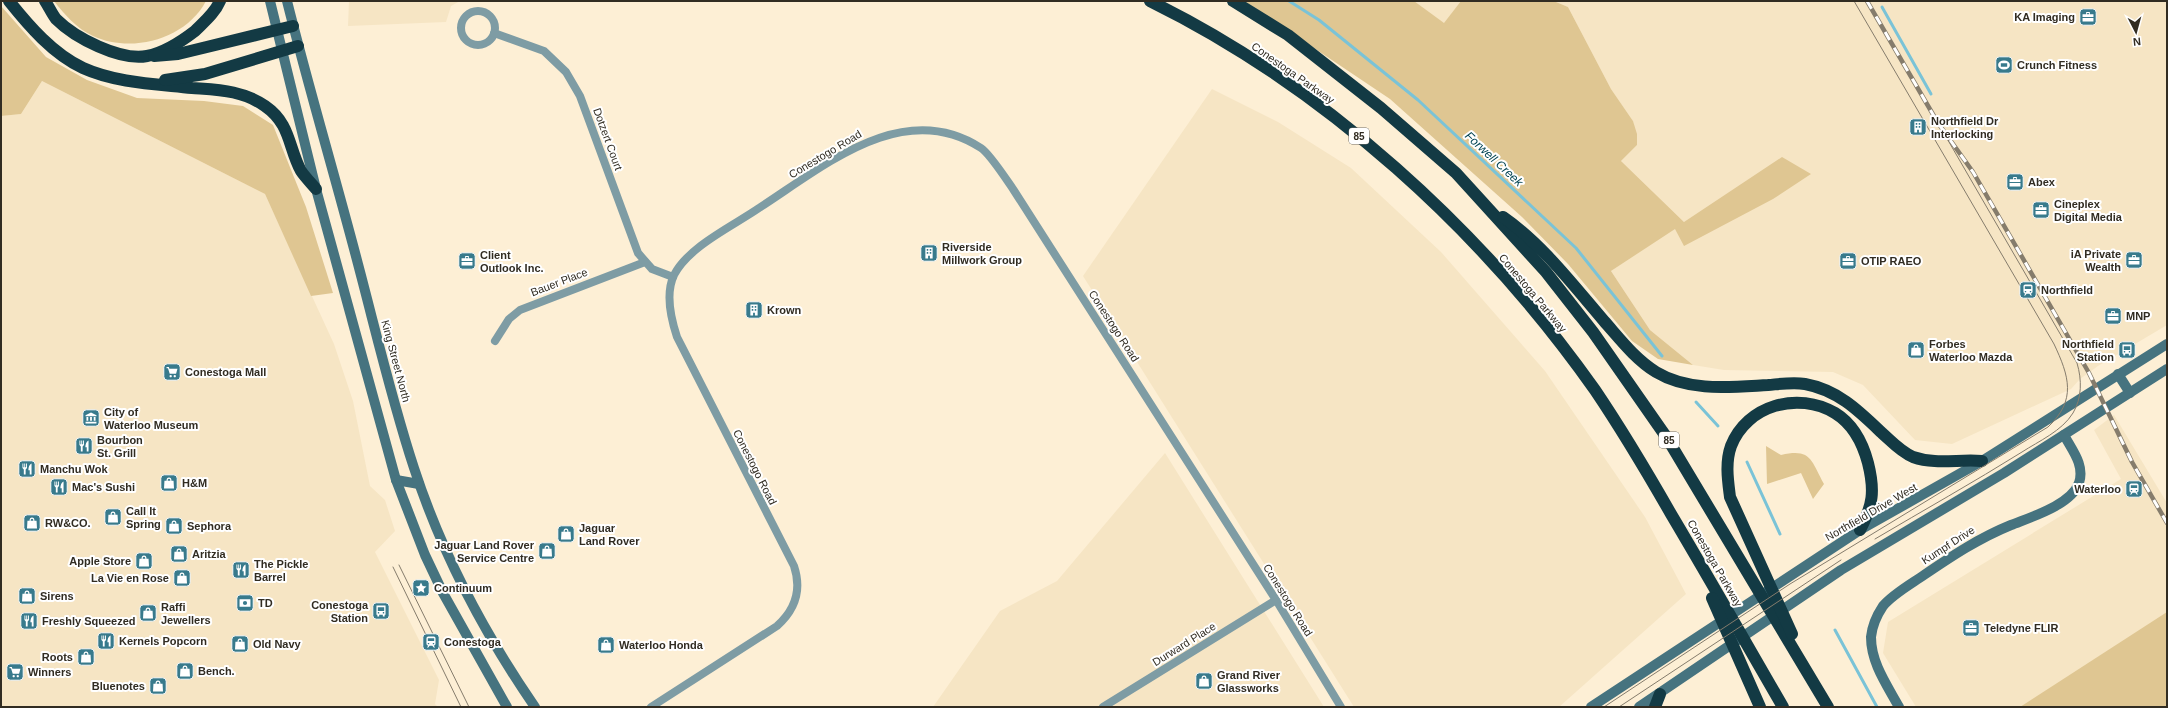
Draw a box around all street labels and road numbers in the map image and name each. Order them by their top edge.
street label: Conestoga Parkway [1249,40,1337,106]
street label: Dotzert Court [591,106,625,172]
street label: Conestogo Road [787,128,863,180]
road number: 85 [1349,128,1369,144]
street label: Conestoga Parkway [1497,251,1570,335]
street label: Bauer Place [529,266,589,298]
street label: Conestogo Road [1086,288,1142,364]
street label: King Street North [379,319,413,403]
street label: Conestogo Road [731,427,779,507]
road number: 85 [1659,432,1679,448]
street label: Northfield Drive West [1823,481,1919,543]
street label: Conestoga Parkway [1685,517,1745,609]
street label: Kumpf Drive [1919,523,1977,567]
street label: Conestogo Road [1261,562,1315,638]
street label: Durward Place [1150,620,1218,668]

